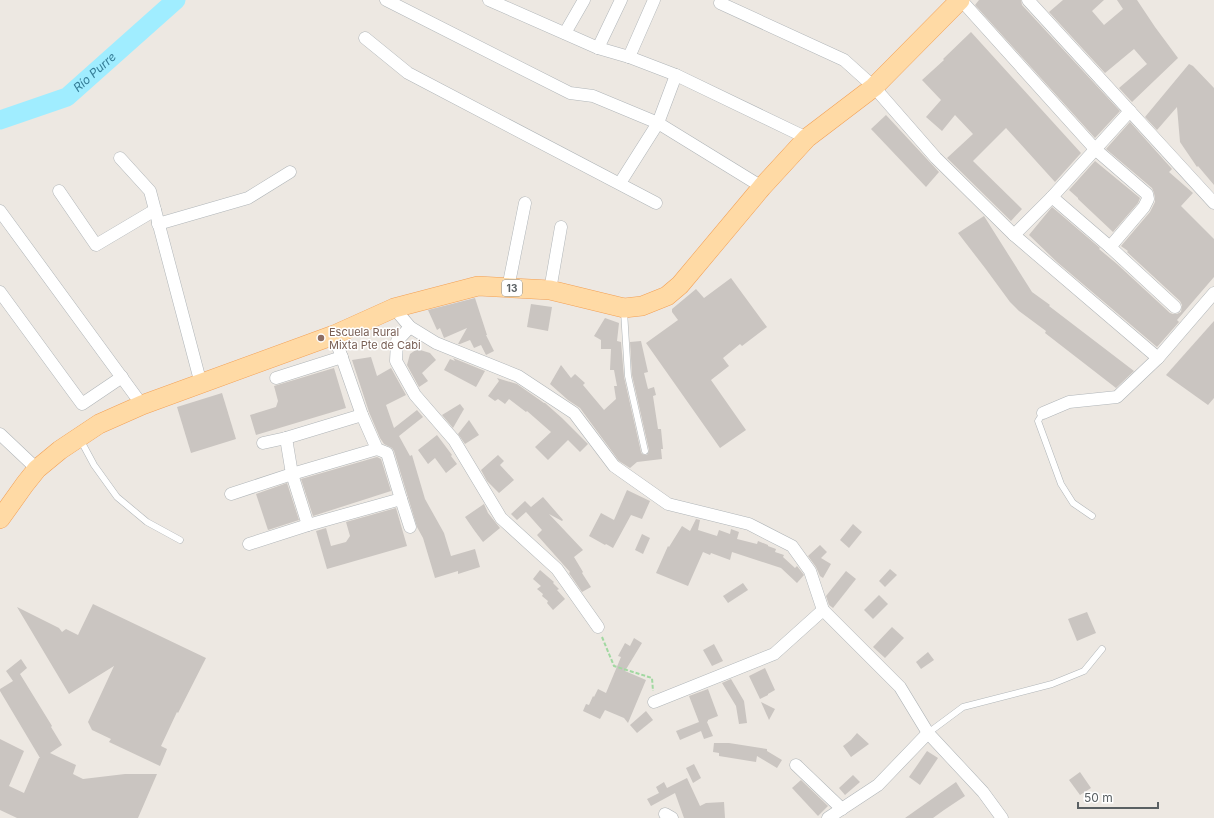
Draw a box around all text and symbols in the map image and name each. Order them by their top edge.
water label: Río Purre [70,49,119,95]
road number: 13 [502,280,522,296]
place label: Escuela Rural Mixta Pte de Cabi [329,325,421,352]
marker: Escuela Rural Mixta Pte de Cabi [316,333,326,343]
scale bar [1078,784,1158,810]
text: 50 m [1084,790,1113,805]

